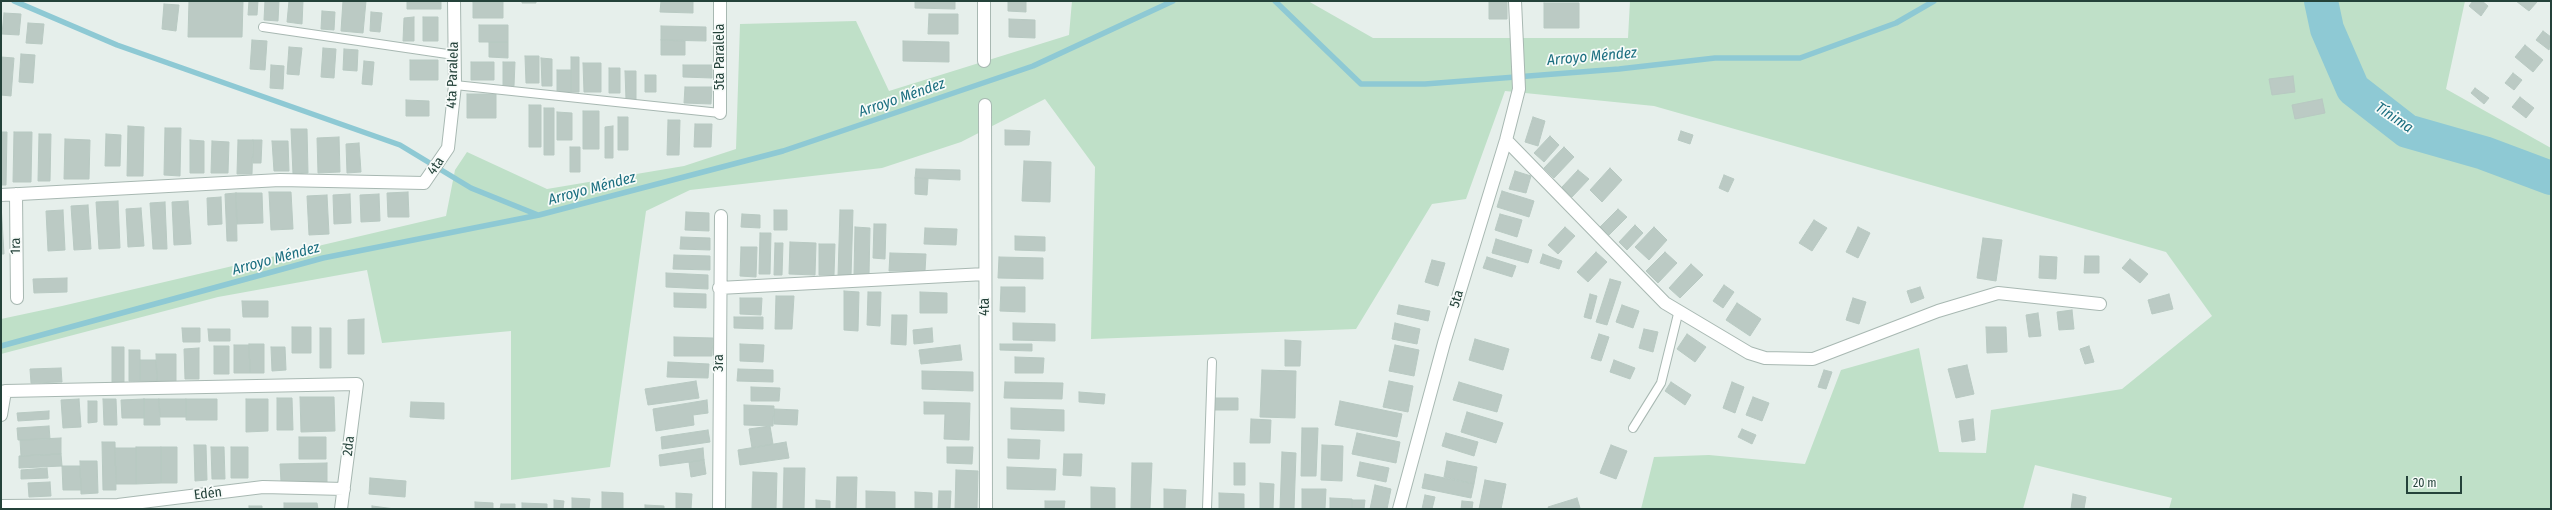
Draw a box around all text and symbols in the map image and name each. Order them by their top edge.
street label: 5ta Paralela [712,24,728,90]
street label: 4ta Paralela [443,41,463,109]
water label: Arroyo Méndez [1546,44,1638,70]
water label: Arroyo Méndez [857,75,947,121]
water label: Tínima [2372,99,2416,137]
street label: 4ta [424,154,448,178]
water label: Arroyo Méndez [546,169,638,209]
street label: 1ra [7,237,25,255]
water label: Arroyo Méndez [230,239,322,279]
street label: 5ta [1446,288,1468,310]
street label: 4ta [977,298,993,316]
street label: 3ra [711,354,727,372]
street label: 2da [339,435,359,457]
scale bar [2408,468,2464,494]
text: 20 m [2413,476,2437,490]
street label: Edén [193,484,223,504]

